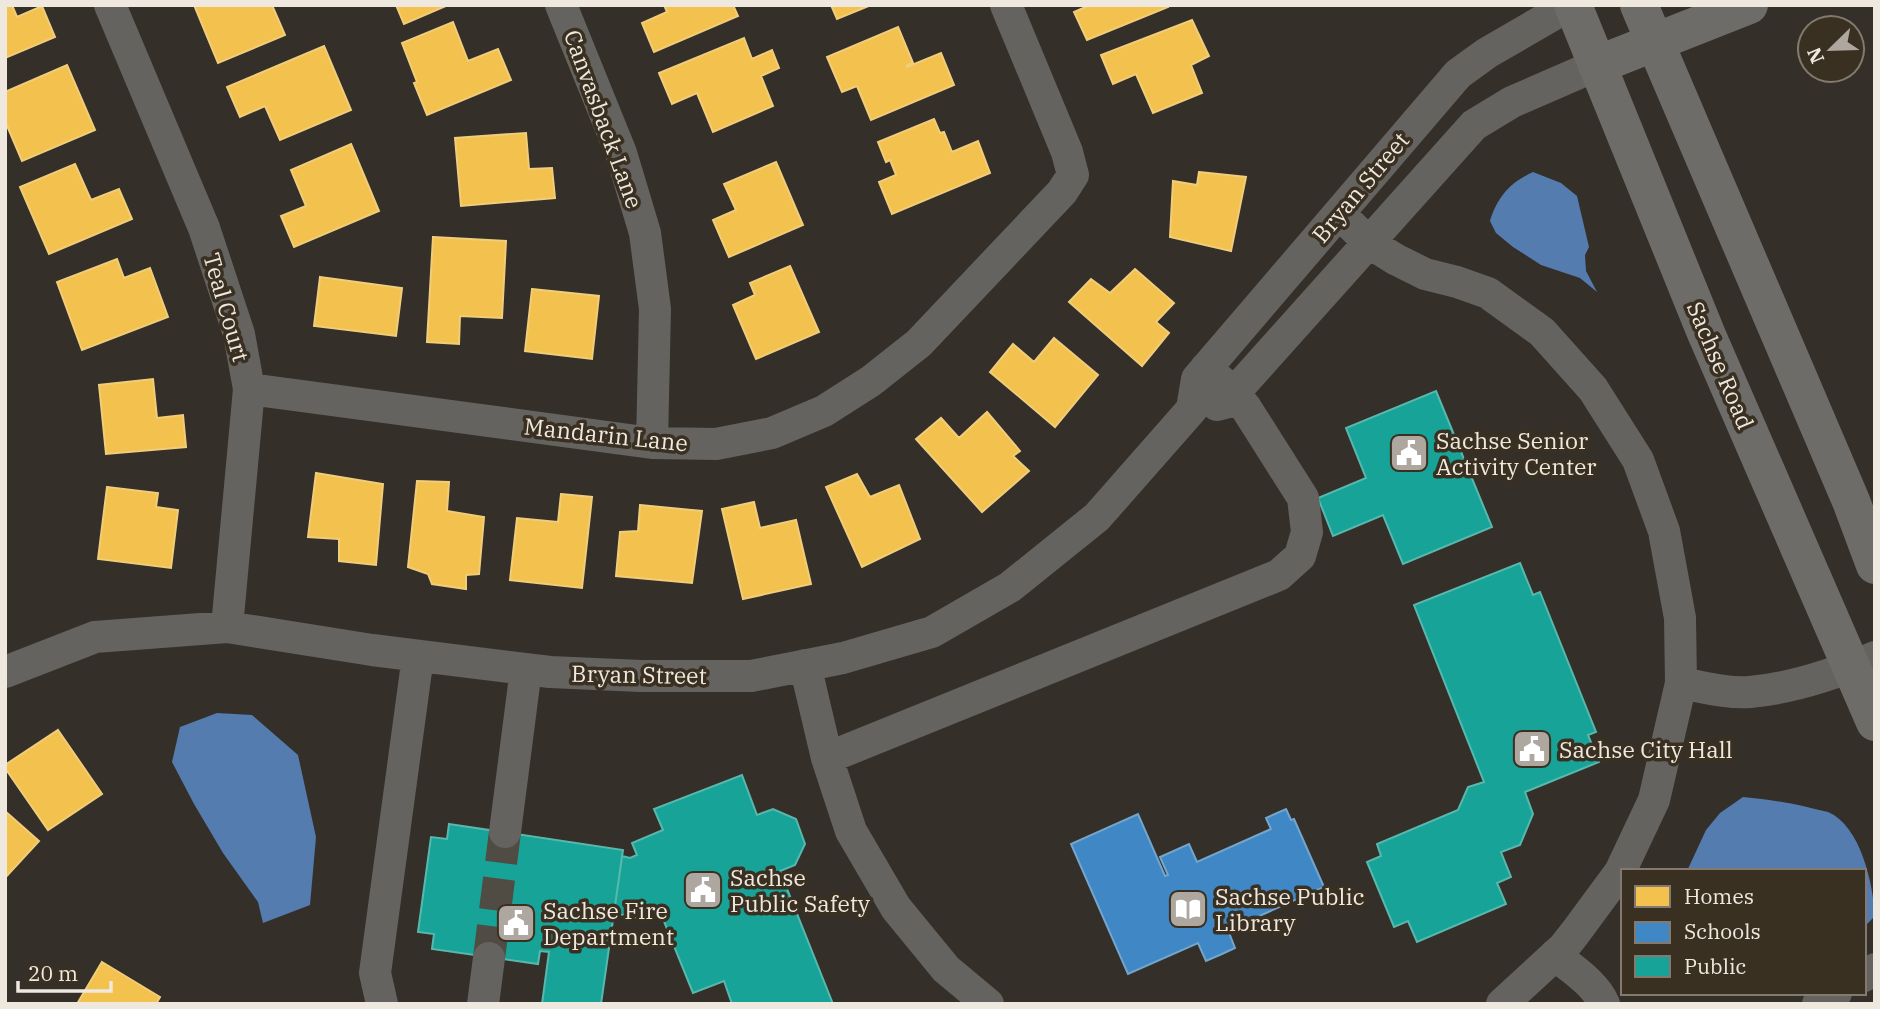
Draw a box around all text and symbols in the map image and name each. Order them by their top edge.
north arrow [1796,14,1866,84]
street label: Canvasback Lane [558,26,650,212]
text: N [1801,44,1829,67]
street label: Bryan Street [1305,125,1415,249]
street label: Teal Court [197,249,257,365]
street label: Sachse Road [1681,297,1761,433]
street label: Mandarin Lane [523,410,689,458]
place label: Sachse Senior Activity Center [1436,425,1597,481]
public building icon: Sachse Senior Activity Center [1388,432,1430,474]
street label: Bryan Street [571,658,707,690]
public building icon: Sachse City Hall [1511,728,1553,770]
place label: Sachse City Hall [1559,734,1733,764]
place label: Sachse Public Safety [730,862,871,918]
public building icon: Sachse Public Safety [682,869,724,911]
legend [1621,869,1866,995]
place label: Sachse Public Library [1215,881,1365,937]
text: Homes [1684,882,1754,910]
library icon: Sachse Public Library [1167,888,1209,930]
place label: Sachse Fire Department [543,895,674,951]
public building icon: Sachse Fire Department [495,902,537,944]
text: Schools [1684,917,1761,945]
scale bar [18,950,110,994]
text: Public [1684,952,1746,980]
text: 20 m [28,959,78,987]

